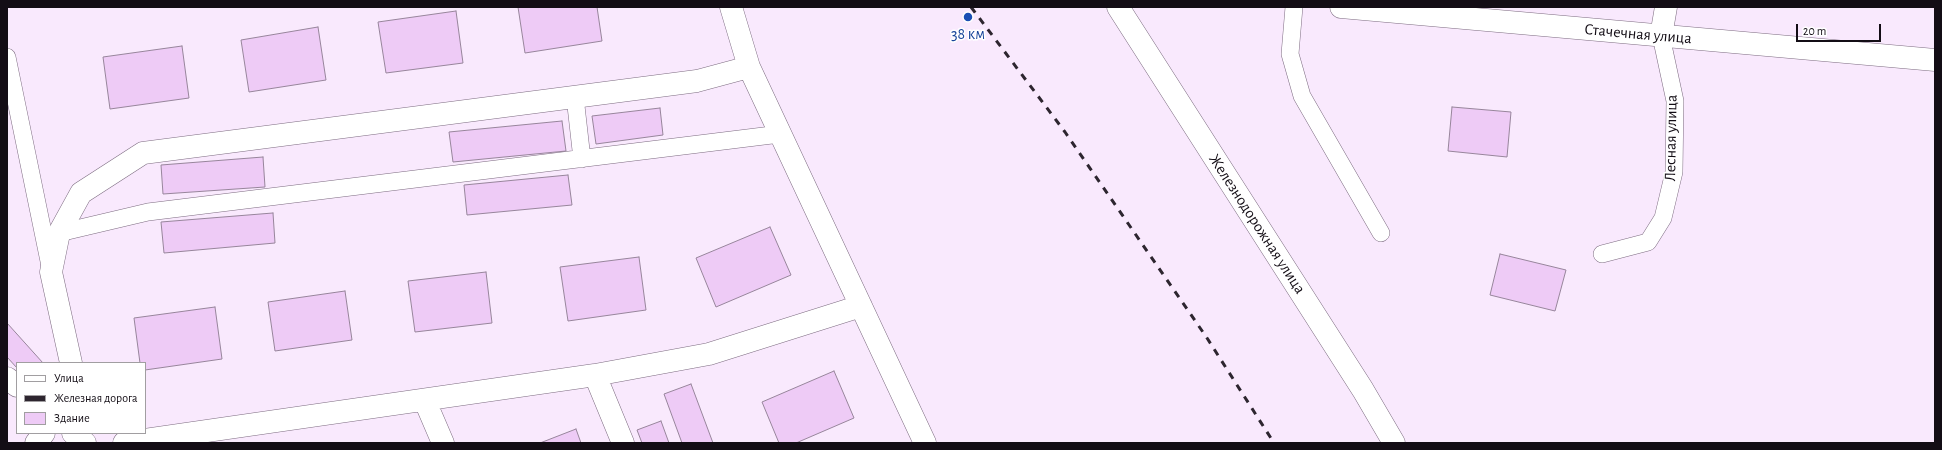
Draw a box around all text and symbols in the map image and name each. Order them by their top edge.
marker: 38 км [962,11,974,23]
scale bar [1798,16,1883,42]
street label: Стачечная улица [1584,20,1692,48]
place label: 38 км [951,24,985,44]
text: 20 m [1803,25,1826,37]
street label: Лесная улица [1661,94,1681,182]
street label: Железнодорожная улица [1205,150,1309,298]
legend [16,362,146,434]
text: Улица [54,372,84,384]
text: Железная дорога [54,392,138,404]
text: Здание [54,412,90,424]

